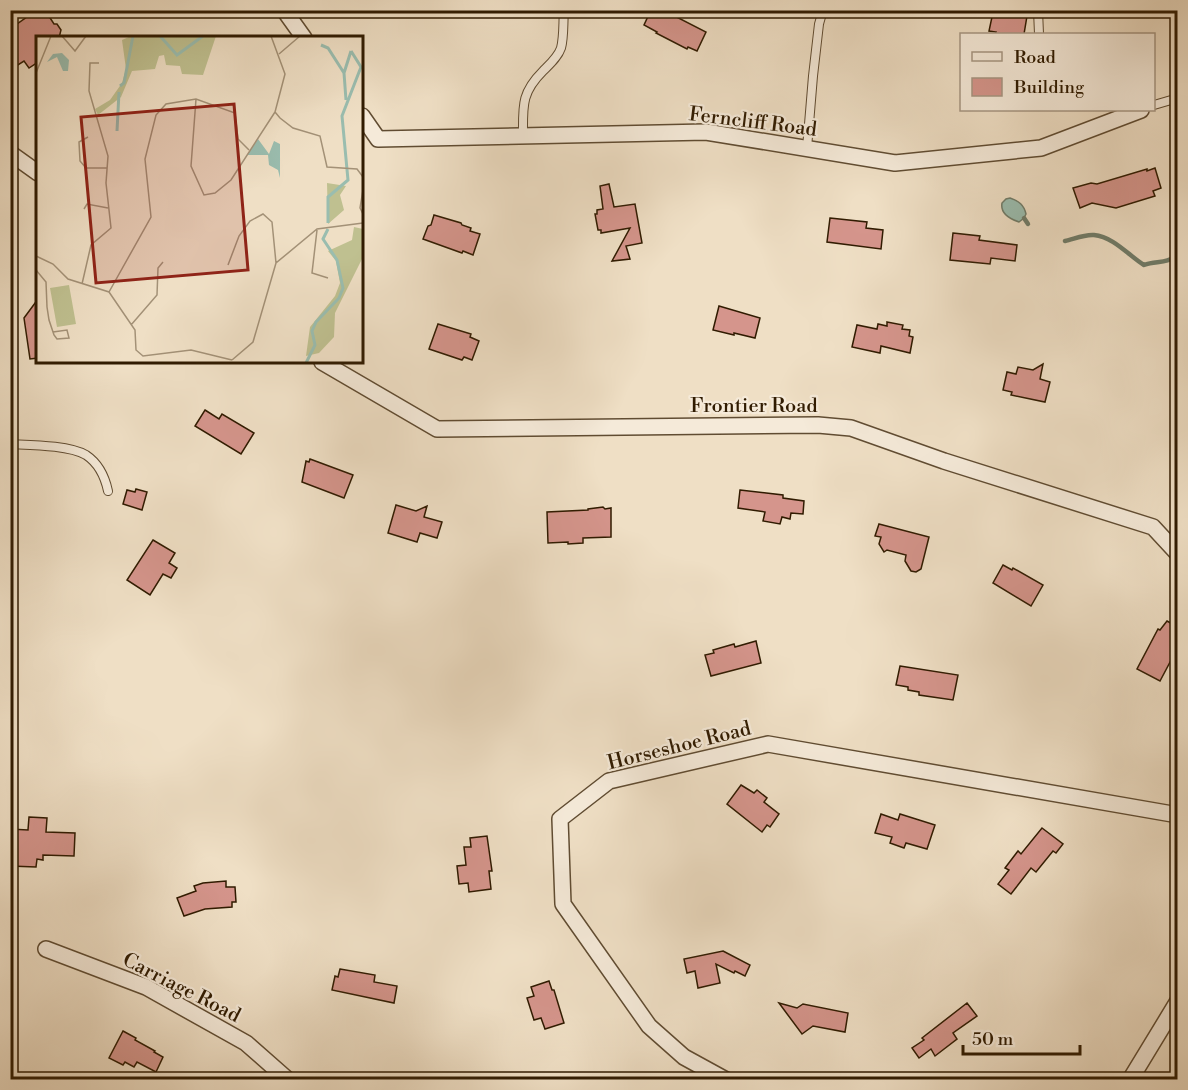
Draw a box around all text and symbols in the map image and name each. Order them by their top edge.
legend [960,33,1155,111]
inset map [36,36,363,363]
text: Road [1014,46,1057,69]
text: Building [1013,76,1085,99]
street label: Ferncliff Road [687,102,819,143]
street label: Frontier Road [690,394,818,419]
street label: Horseshoe Road [605,716,754,776]
street label: Carriage Road [118,948,245,1029]
scale bar [963,1018,1080,1056]
text: 50 m [972,1028,1014,1051]

